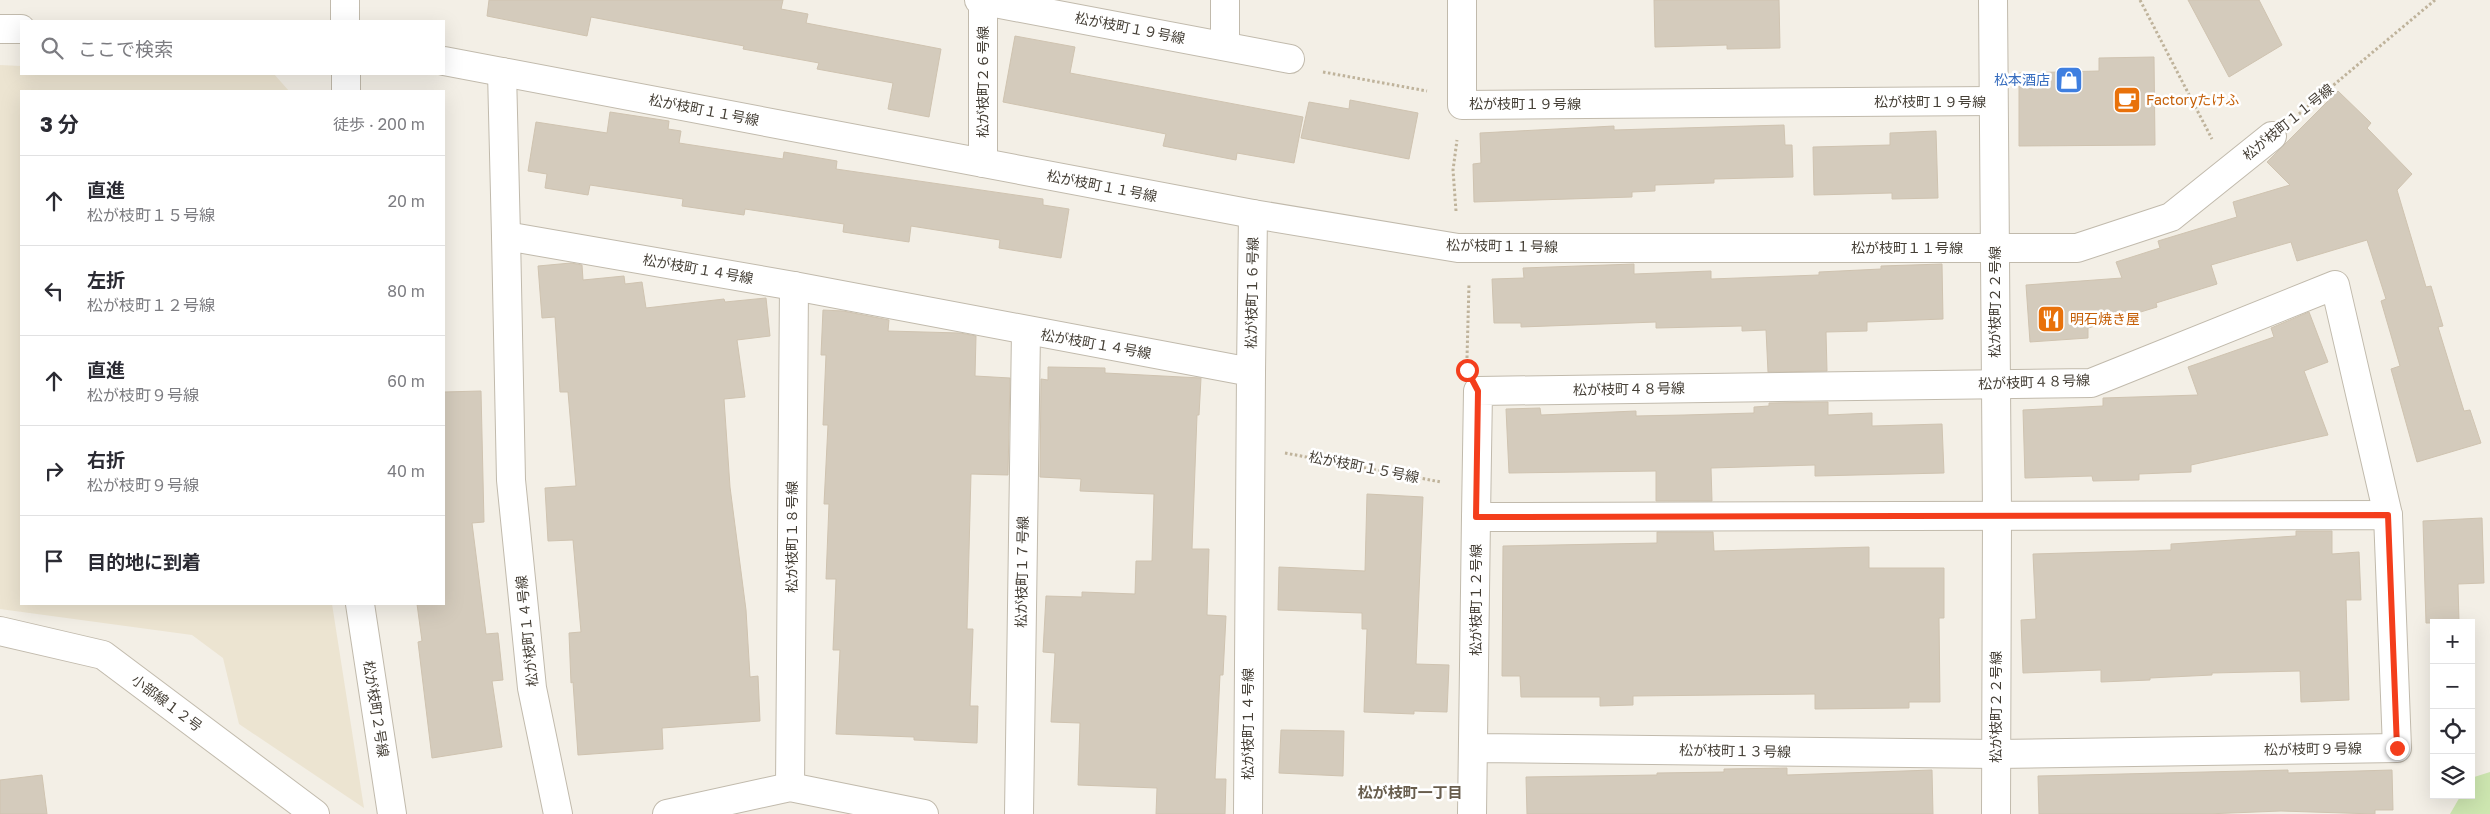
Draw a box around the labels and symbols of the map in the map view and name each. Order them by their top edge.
street label: 松が枝町１９号線 [1074,8,1187,47]
street label: 松が枝町２６号線 [974,26,991,138]
shop icon: 松本酒店 [2054,65,2084,95]
place label: 松本酒店 [1994,71,2050,88]
street label: 松が枝町１１号線 [2239,80,2337,163]
cafe icon: Factoryたけふ [2112,85,2142,115]
street label: 松が枝町１１号線 [648,90,761,129]
place label: Factoryたけふ [2146,91,2239,108]
street label: 松が枝町１９号線 [1874,93,1986,110]
street label: 松が枝町１９号線 [1469,95,1581,112]
street label: 松が枝町１１号線 [1046,166,1159,205]
street label: 松が枝町１１号線 [1446,236,1558,255]
street label: 松が枝町１６号線 [1242,237,1261,349]
street label: 松が枝町１１号線 [1851,239,1963,256]
street label: 松が枝町２２号線 [1986,246,2003,358]
street label: 松が枝町１４号線 [641,250,755,287]
restaurant icon: 明石焼き屋 [2036,304,2066,334]
place label: 明石焼き屋 [2070,310,2140,327]
street label: 松が枝町１４号線 [1039,325,1153,362]
route start [1456,359,1479,382]
street label: 松が枝町４８号線 [1978,371,2090,392]
street label: 松が枝町４８号線 [1573,379,1685,398]
street label: 松が枝町１５号線 [1308,447,1421,486]
street label: 松が枝町１８号線 [783,481,800,593]
street label: 松が枝町１７号線 [1012,516,1031,628]
street label: 松が枝町１２号線 [1467,544,1484,656]
street label: 松が枝町１４号線 [512,574,541,688]
street label: 松が枝町２２号線 [1987,651,2004,763]
street label: 松が枝町２号線 [360,659,393,759]
street label: 松が枝町１４号線 [1239,668,1256,780]
street label: 小部線１２号 [129,671,206,735]
route end [2386,737,2409,760]
street label: 松が枝町９号線 [2264,739,2362,758]
street label: 松が枝町１３号線 [1679,741,1791,760]
district label: 松が枝町一丁目 [1357,783,1463,801]

